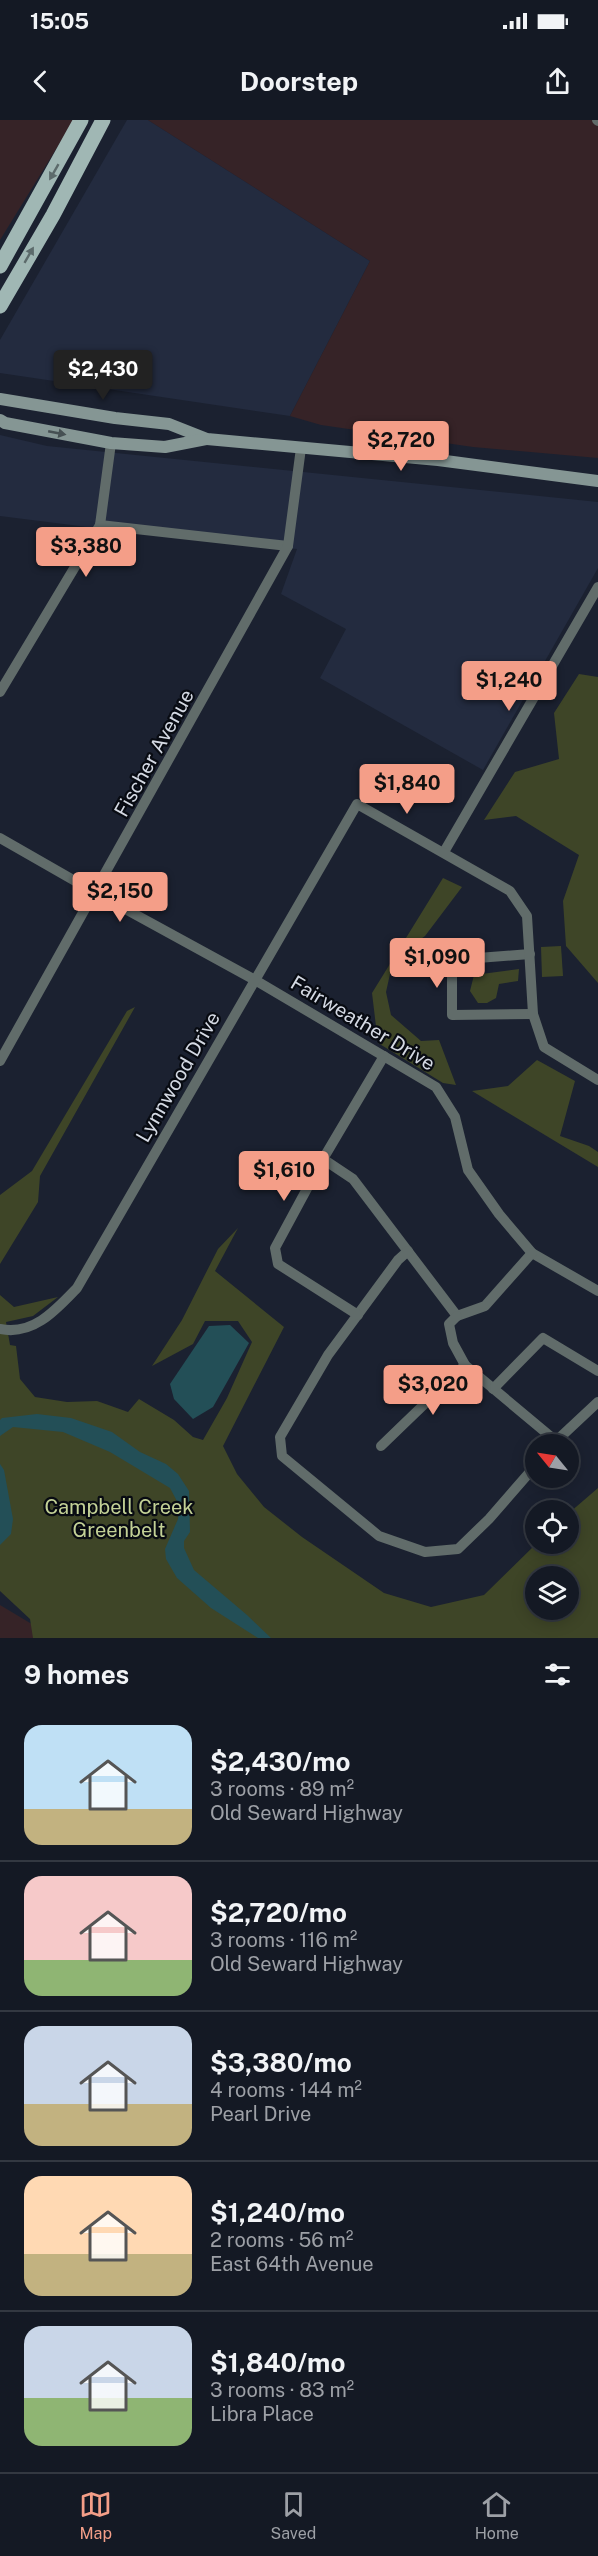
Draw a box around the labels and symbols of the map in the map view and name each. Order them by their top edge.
one-way arrow [49,163,59,180]
one-way arrow [24,247,35,263]
pin: $2,430 [54,350,152,401]
pin: $2,720 [352,421,450,472]
one-way arrow [47,429,66,438]
pin: $3,380 [37,527,135,578]
pin: $1,240 [460,661,558,712]
street label: Fischer Avenue [109,685,199,821]
pin: $1,840 [358,764,456,815]
pin: $2,150 [71,872,169,923]
pin: $1,090 [388,938,486,989]
street label: Fairweather Drive [286,970,440,1076]
street label: Lynnwood Drive [131,1007,225,1147]
pin: $1,610 [235,1151,333,1202]
pin: $3,020 [384,1365,482,1416]
north arrow [525,1434,579,1488]
park label: Campbell Creek Greenbelt [44,1495,194,1542]

